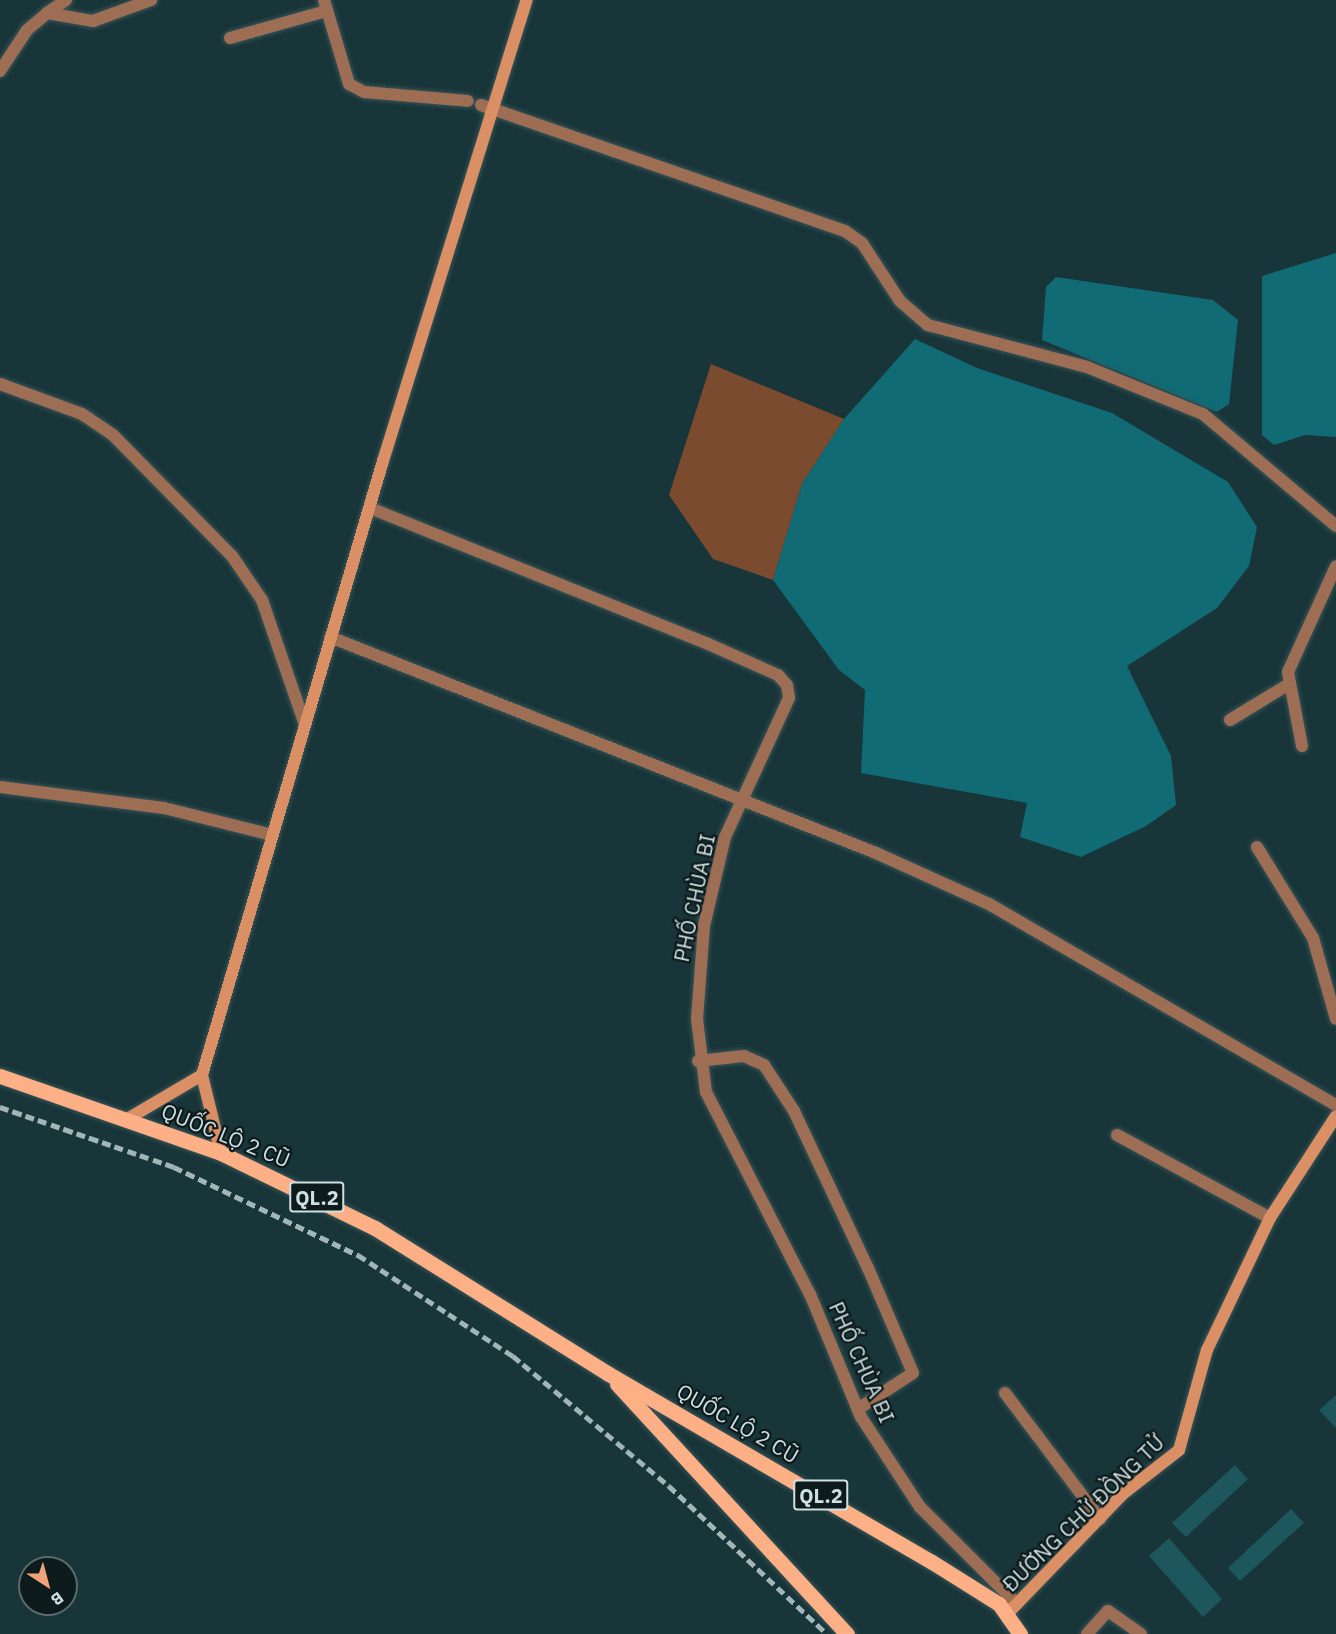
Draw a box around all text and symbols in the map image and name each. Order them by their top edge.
street label: PHỐ CHÙA BI [668,832,720,964]
street label: QUỐC LỘ 2 CŨ [158,1098,294,1172]
road number: QL.2 [288,1180,346,1214]
street label: PHỐ CHÙA BI [824,1298,900,1426]
street label: QUỐC LỘ 2 CŨ [673,1378,803,1468]
street label: ĐƯỜNG CHỬ ĐỒNG TỬ [997,1429,1169,1597]
road number: QL.2 [792,1478,850,1512]
north arrow [18,1556,78,1616]
text: B [47,1588,68,1610]

